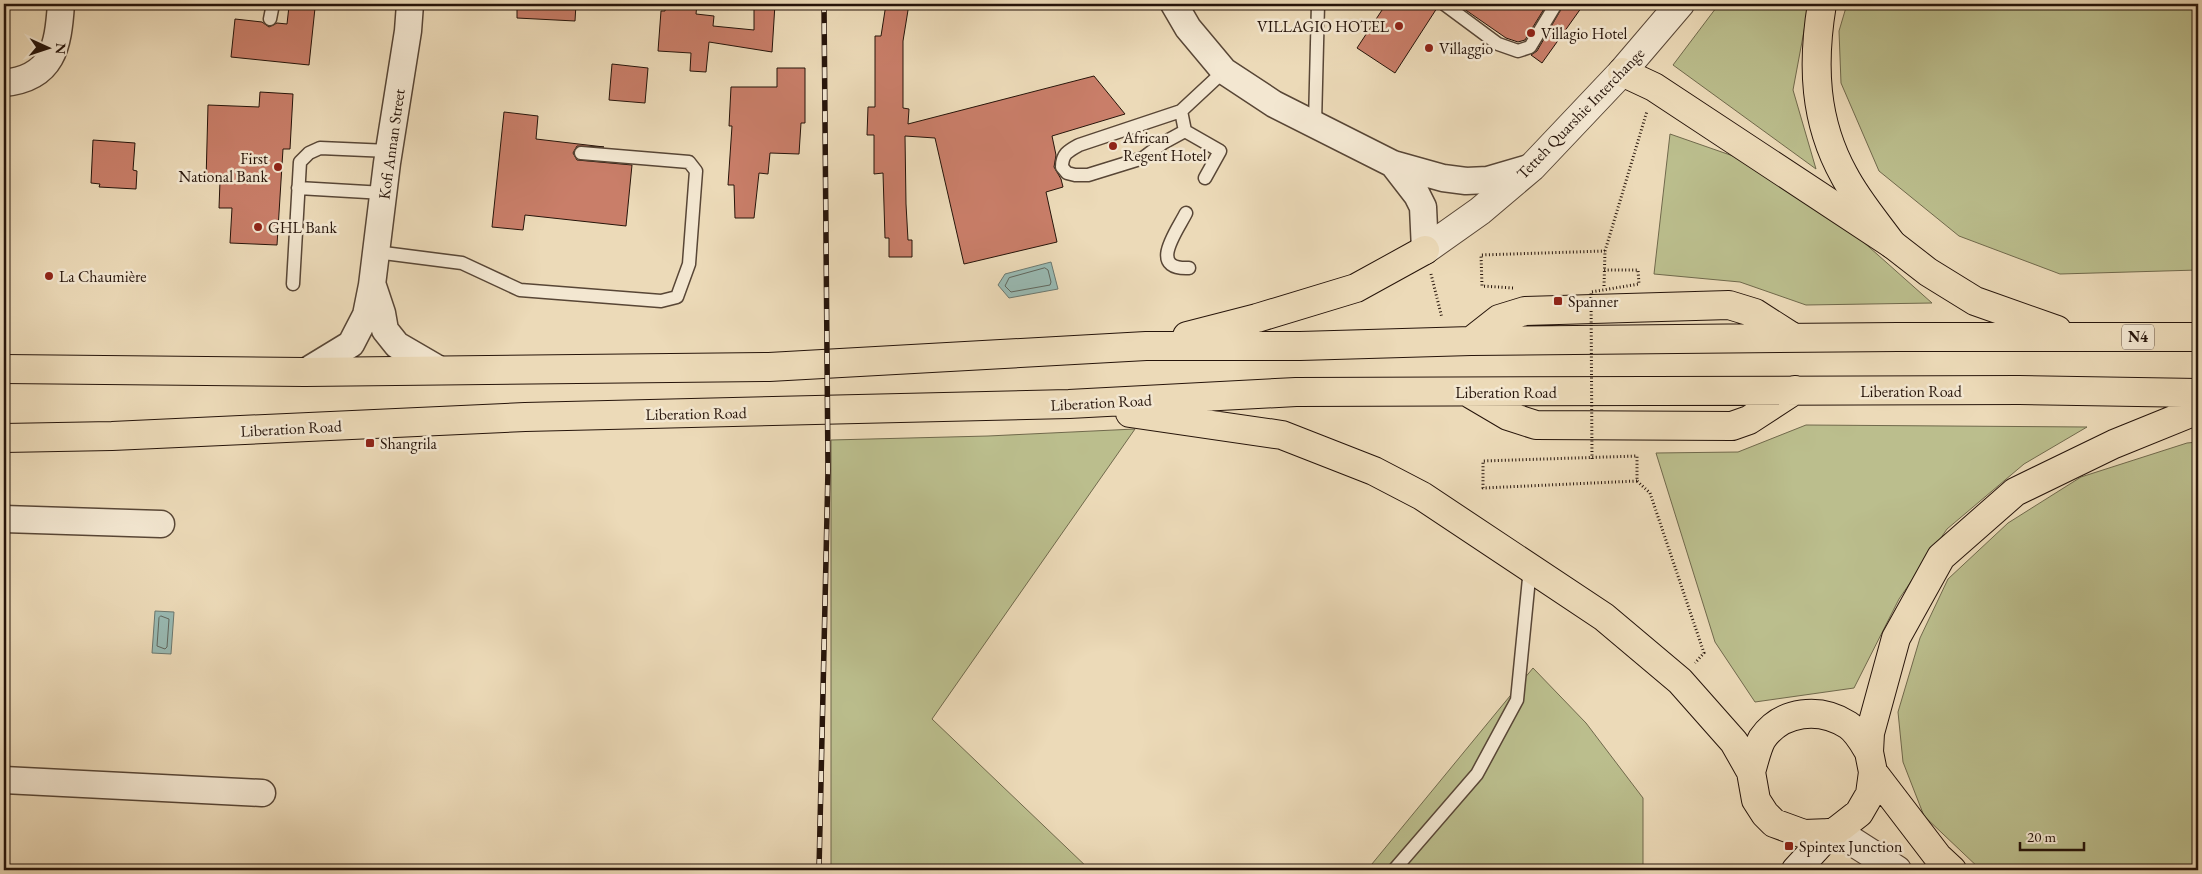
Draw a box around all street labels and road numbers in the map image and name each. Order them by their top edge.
street label: Tetteh Quarshie Interchange [1512,43,1649,184]
street label: Kofi Annan Street [373,87,410,201]
road number: N4 [2122,324,2154,350]
street label: Liberation Road [1860,381,1963,402]
street label: Liberation Road [1455,382,1558,403]
street label: Liberation Road [1050,389,1153,416]
street label: Liberation Road [645,402,748,425]
street label: Liberation Road [240,415,343,442]

